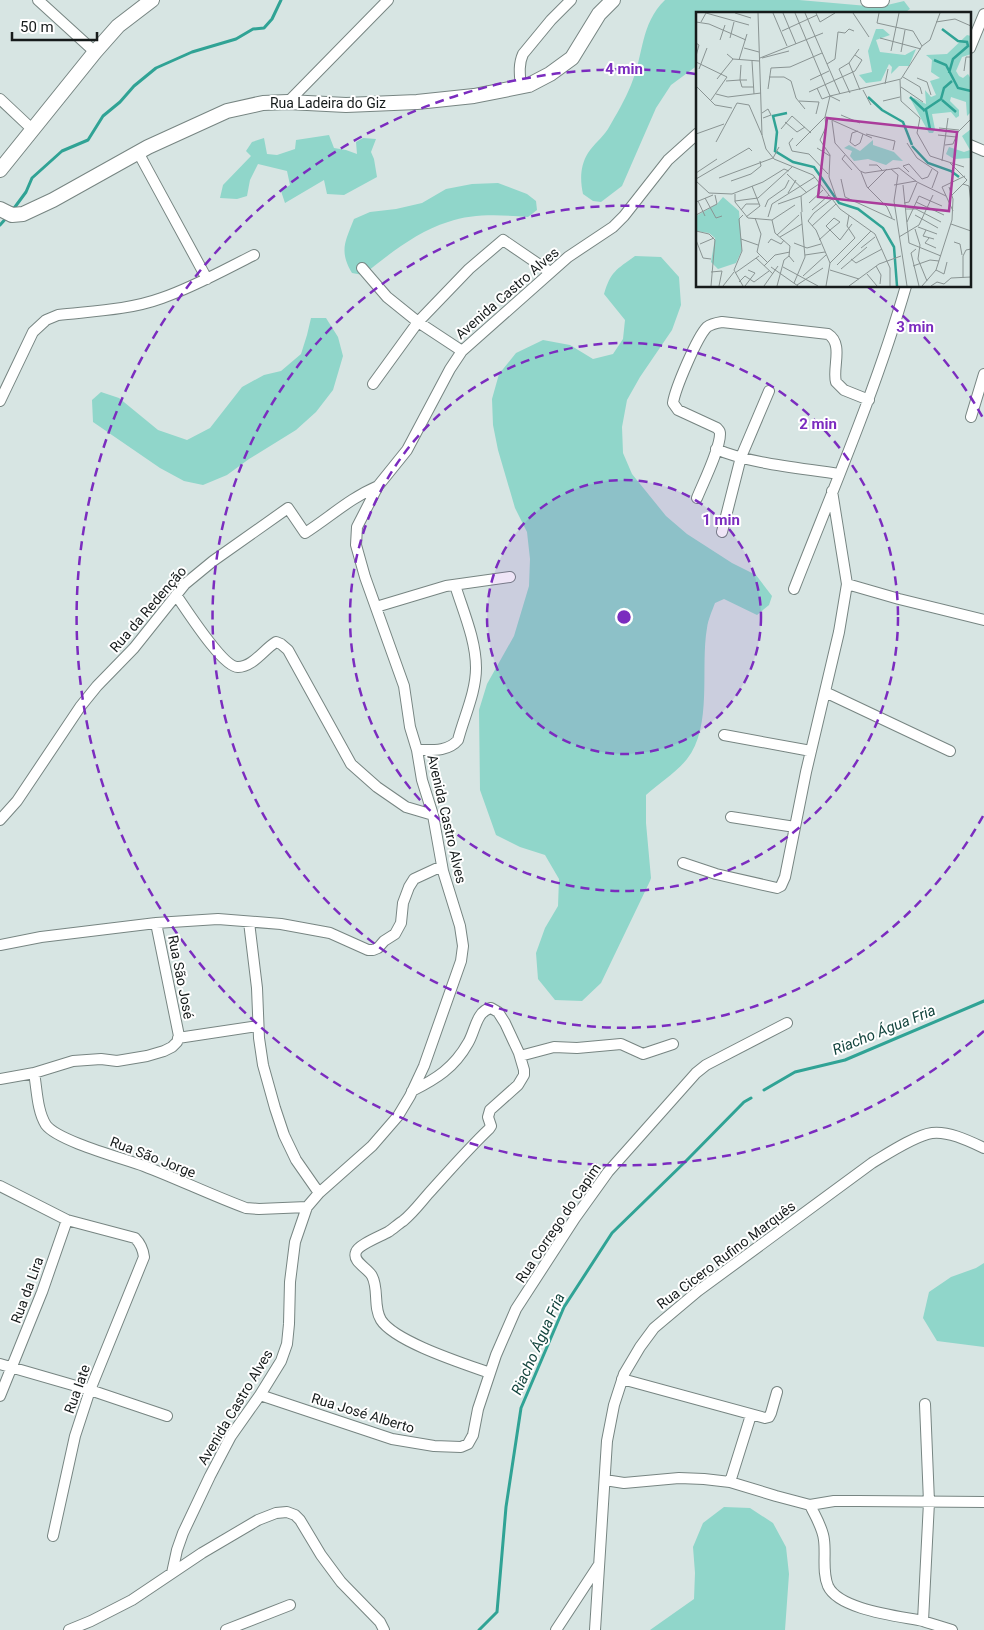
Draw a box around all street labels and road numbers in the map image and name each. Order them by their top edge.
street label: Rua Ladeira do Giz [270,95,386,111]
street label: Avenida Castro Alves [452,244,562,342]
street label: Rua da Redenção [106,563,190,655]
street label: Avenida Castro Alves [424,753,470,885]
street label: Rua São José [165,934,197,1020]
street label: Rua São Jorge [108,1133,198,1181]
street label: Rua Corrego do Capim [512,1160,604,1286]
street label: Rua Cicero Rufino Marquês [654,1198,798,1312]
street label: Rua da Lira [8,1255,46,1325]
street label: Avenida Castro Alves [194,1347,276,1467]
street label: Rua Iate [61,1362,93,1416]
street label: Rua José Alberto [310,1390,416,1436]

